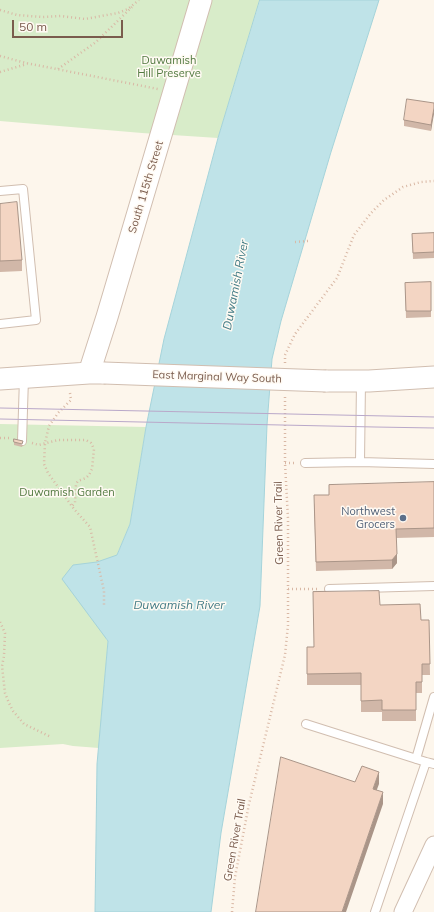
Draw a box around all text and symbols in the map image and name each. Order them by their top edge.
scale bar [14,12,125,38]
text: 50 m [19,19,47,34]
park label: Duwamish Hill Preserve [137,54,201,80]
street label: South 115th Street [126,139,166,235]
water label: Duwamish River [220,239,252,331]
street label: East Marginal Way South [152,368,282,386]
street label: Green River Trail [272,481,286,565]
park label: Duwamish Garden [19,486,115,500]
place label: Northwest Grocers [341,505,395,531]
marker: Northwest Grocers [398,513,408,523]
water label: Duwamish River [133,598,225,612]
street label: Green River Trail [221,798,249,882]

